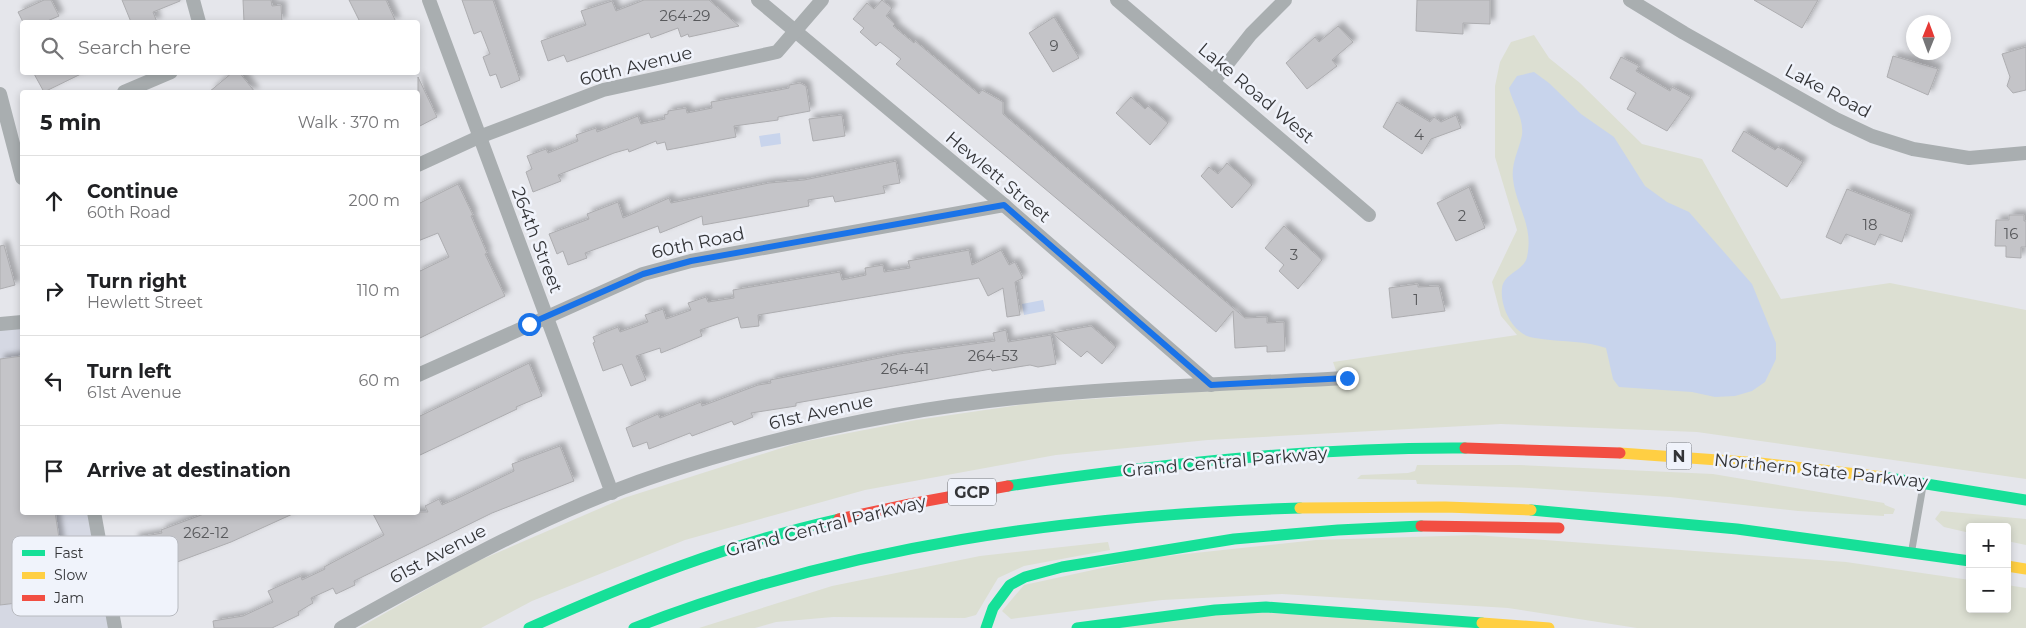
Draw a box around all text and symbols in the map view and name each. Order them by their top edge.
house number: 264-29 [660,6,710,25]
north arrow [1906,15,1951,60]
search box [20,20,420,75]
icon: search [38,34,66,62]
text: Search here [78,36,191,59]
house number: 9 [1049,36,1059,55]
street label: Lake Road West [1193,38,1319,148]
street label: 60th Avenue [577,41,695,91]
street label: Lake Road [1781,59,1875,123]
text: 5 min [40,110,101,135]
text: Walk · 370 m [298,113,400,132]
house number: 4 [1414,125,1424,144]
street label: Hewlett Street [941,127,1055,227]
text: Continue [87,180,178,203]
street label: 264th Street [507,184,567,296]
icon: ahead [40,187,68,215]
text: 200 m [349,191,400,210]
text: 60th Road [87,203,171,222]
house number: 2 [1458,206,1466,225]
house number: 18 [1863,215,1878,234]
street label: 60th Road [650,222,746,264]
house number: 16 [2004,224,2018,243]
house number: 3 [1290,245,1298,264]
text: Turn right [87,270,187,293]
icon: right [40,277,68,305]
text: 110 m [357,281,400,300]
house number: 1 [1413,290,1419,309]
text: Hewlett Street [87,293,203,312]
route start [518,313,541,336]
house number: 264-53 [968,346,1018,365]
house number: 264-41 [881,359,929,378]
text: Turn left [87,360,172,383]
icon: left [40,367,68,395]
route end [1336,367,1359,390]
text: 60 m [358,371,400,390]
text: 61st Avenue [87,383,181,402]
street label: 61st Avenue [767,389,875,435]
street label: Grand Central Parkway [1122,442,1329,482]
road number: N [1666,442,1692,470]
street label: Northern State Parkway [1713,449,1929,493]
icon: arrive [40,457,68,485]
text: Arrive at destination [87,459,291,482]
road number: GCP [948,478,996,506]
street label: Grand Central Parkway [724,490,929,562]
street label: 61st Avenue [386,519,490,589]
house number: 262-12 [183,523,229,542]
map controls [1966,523,2011,613]
button: + [1966,523,2011,568]
legend [12,536,178,616]
text: Fast [54,544,84,562]
text: Slow [54,566,88,584]
button: − [1966,568,2011,613]
text: Jam [53,589,84,607]

